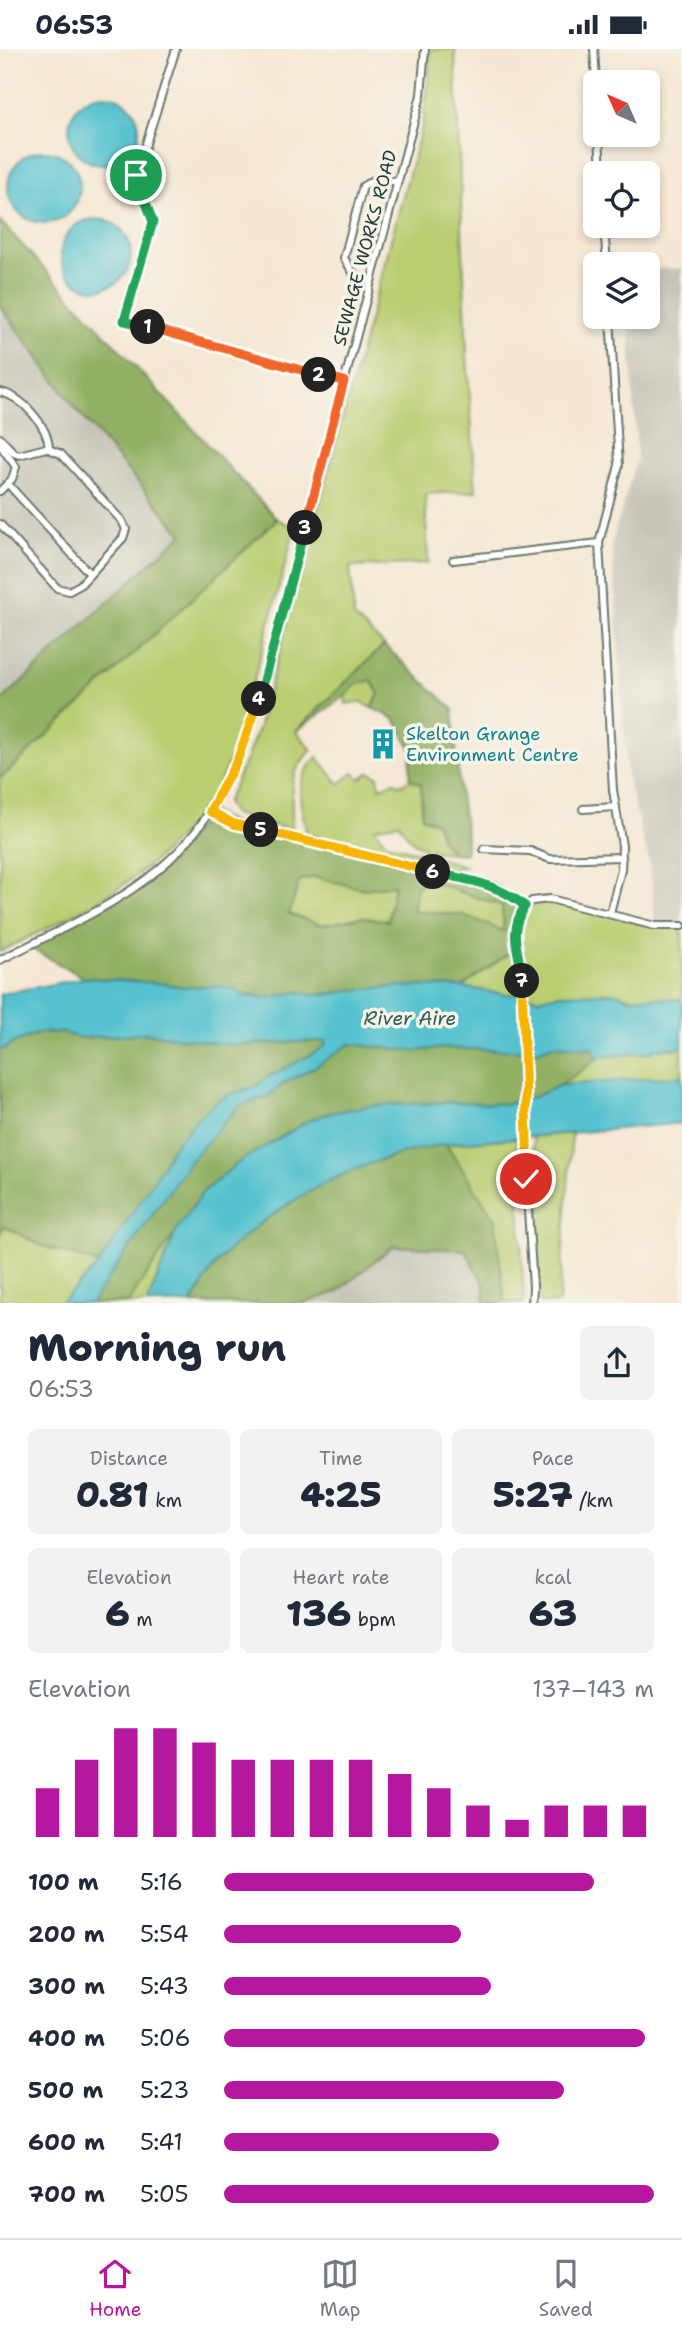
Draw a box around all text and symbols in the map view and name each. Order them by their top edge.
text: 06:53 [35,7,113,42]
north arrow [583,70,660,147]
map controls [583,70,660,329]
pin [106,145,166,205]
street label: SEWAGE WORKS ROAD [327,147,403,349]
icon: arrive [117,156,155,194]
button: locate [583,161,660,238]
button: layers [583,252,660,329]
pin: 1 [130,309,166,345]
text: 1 [143,314,152,339]
pin: 2 [302,357,336,393]
text: 2 [312,362,325,387]
pin: 3 [288,511,322,545]
text: 3 [298,515,311,540]
pin: 4 [242,681,276,717]
text: 4 [252,686,265,711]
place label: Skelton Grange Environment Centre [406,722,579,767]
building icon: Skelton Grange Environment Centre [366,727,400,761]
pin: 5 [244,813,278,847]
text: 5 [255,817,266,842]
pin: 6 [416,855,450,889]
text: 6 [426,859,439,884]
pin: 7 [504,963,540,999]
text: 7 [515,968,528,993]
water label: River Aire [364,1006,456,1031]
pin [496,1149,556,1209]
icon: check [507,1160,545,1198]
text: Morning run [28,1322,286,1373]
button: share [580,1326,654,1400]
text: 06:53 [28,1374,94,1404]
text: Distance [90,1446,168,1471]
text: Time [319,1446,363,1471]
text: Pace [532,1446,574,1471]
text: 0.81 [76,1471,149,1518]
text: 4:25 [300,1471,382,1518]
text: 5:27 [493,1471,573,1518]
text: km [149,1488,182,1513]
text: /km [573,1488,613,1513]
text: Elevation [86,1565,172,1590]
text: Heart rate [293,1565,389,1590]
text: kcal [535,1565,571,1590]
text: 6 [105,1590,130,1637]
text: 136 [286,1590,351,1637]
text: 63 [529,1590,577,1637]
text: m [130,1607,153,1632]
text: bpm [351,1607,396,1632]
text: Elevation [28,1674,131,1704]
text: 137–143 m [532,1674,654,1704]
text: 100 m [28,1867,99,1897]
text: 5:16 [140,1867,183,1897]
text: 200 m [28,1919,105,1949]
text: 5:54 [140,1919,189,1949]
text: 300 m [28,1971,105,2001]
text: 5:43 [140,1971,189,2001]
text: 400 m [28,2023,105,2053]
text: 5:06 [140,2023,191,2053]
text: 500 m [28,2075,103,2105]
text: 5:23 [140,2075,189,2105]
text: 600 m [28,2127,105,2157]
text: 5:41 [140,2127,183,2157]
text: 700 m [28,2179,105,2209]
text: 5:05 [140,2179,189,2209]
tab: Home [89,2255,141,2322]
tab: Map [320,2255,360,2322]
tab: Saved [539,2255,593,2322]

